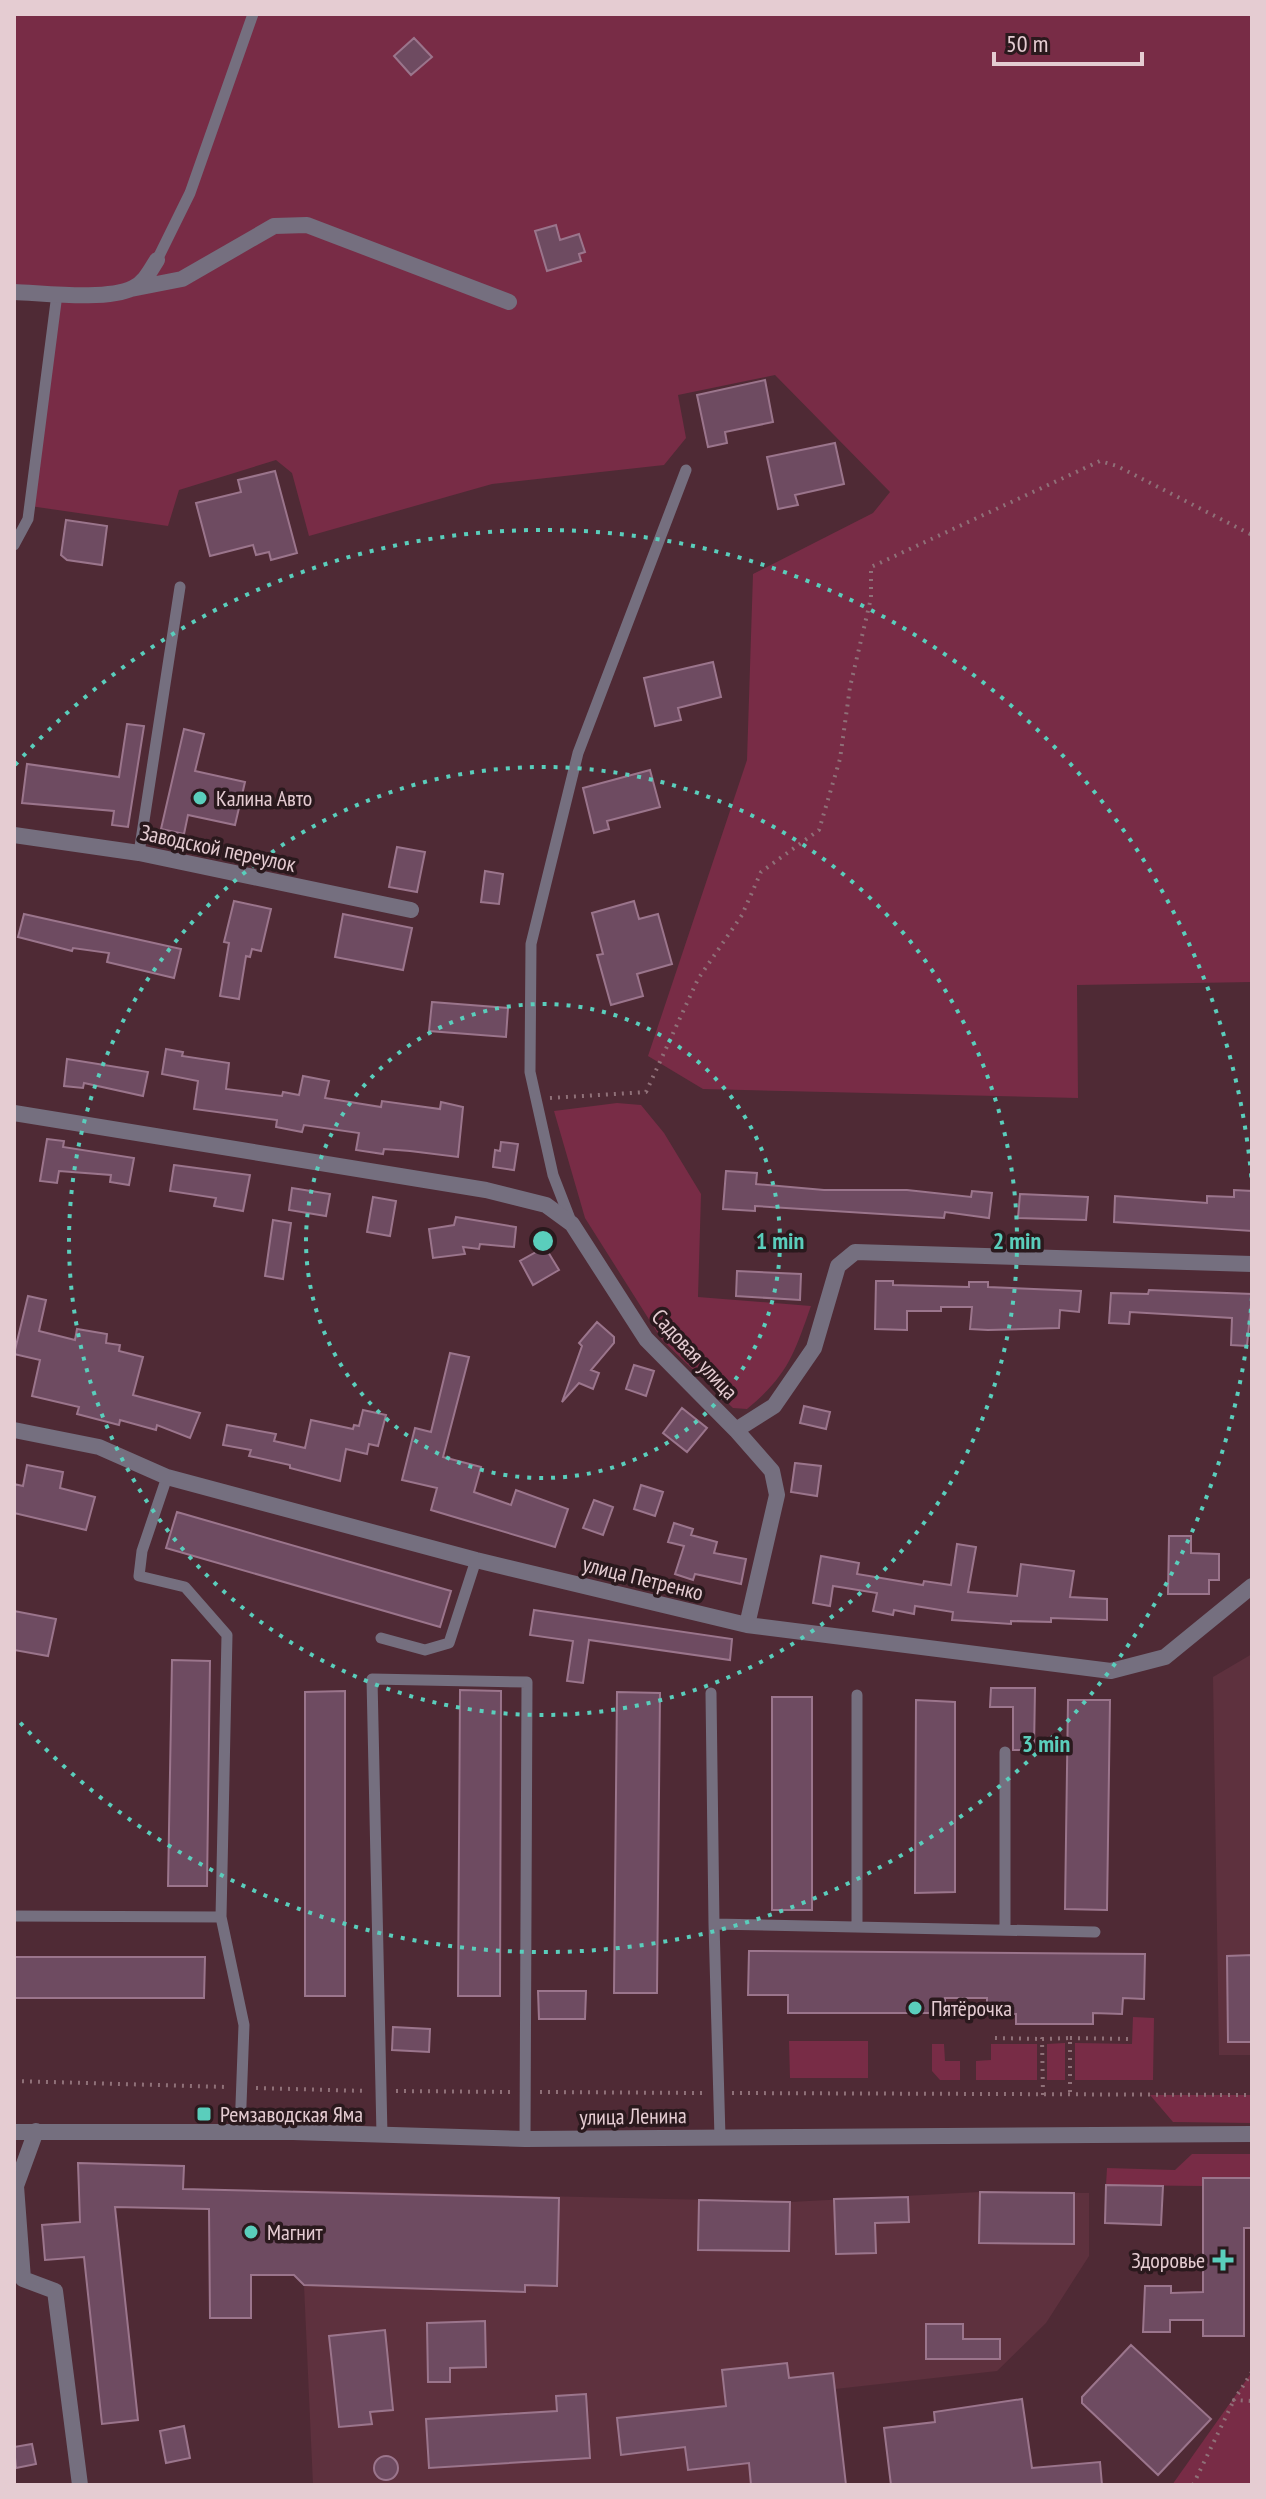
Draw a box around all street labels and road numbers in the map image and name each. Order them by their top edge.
street label: Заводской переулок [138,818,299,878]
street label: Садовая улица [646,1303,744,1405]
street label: улица Петренко [580,1549,706,1607]
street label: улица Ленина [579,2101,687,2131]

